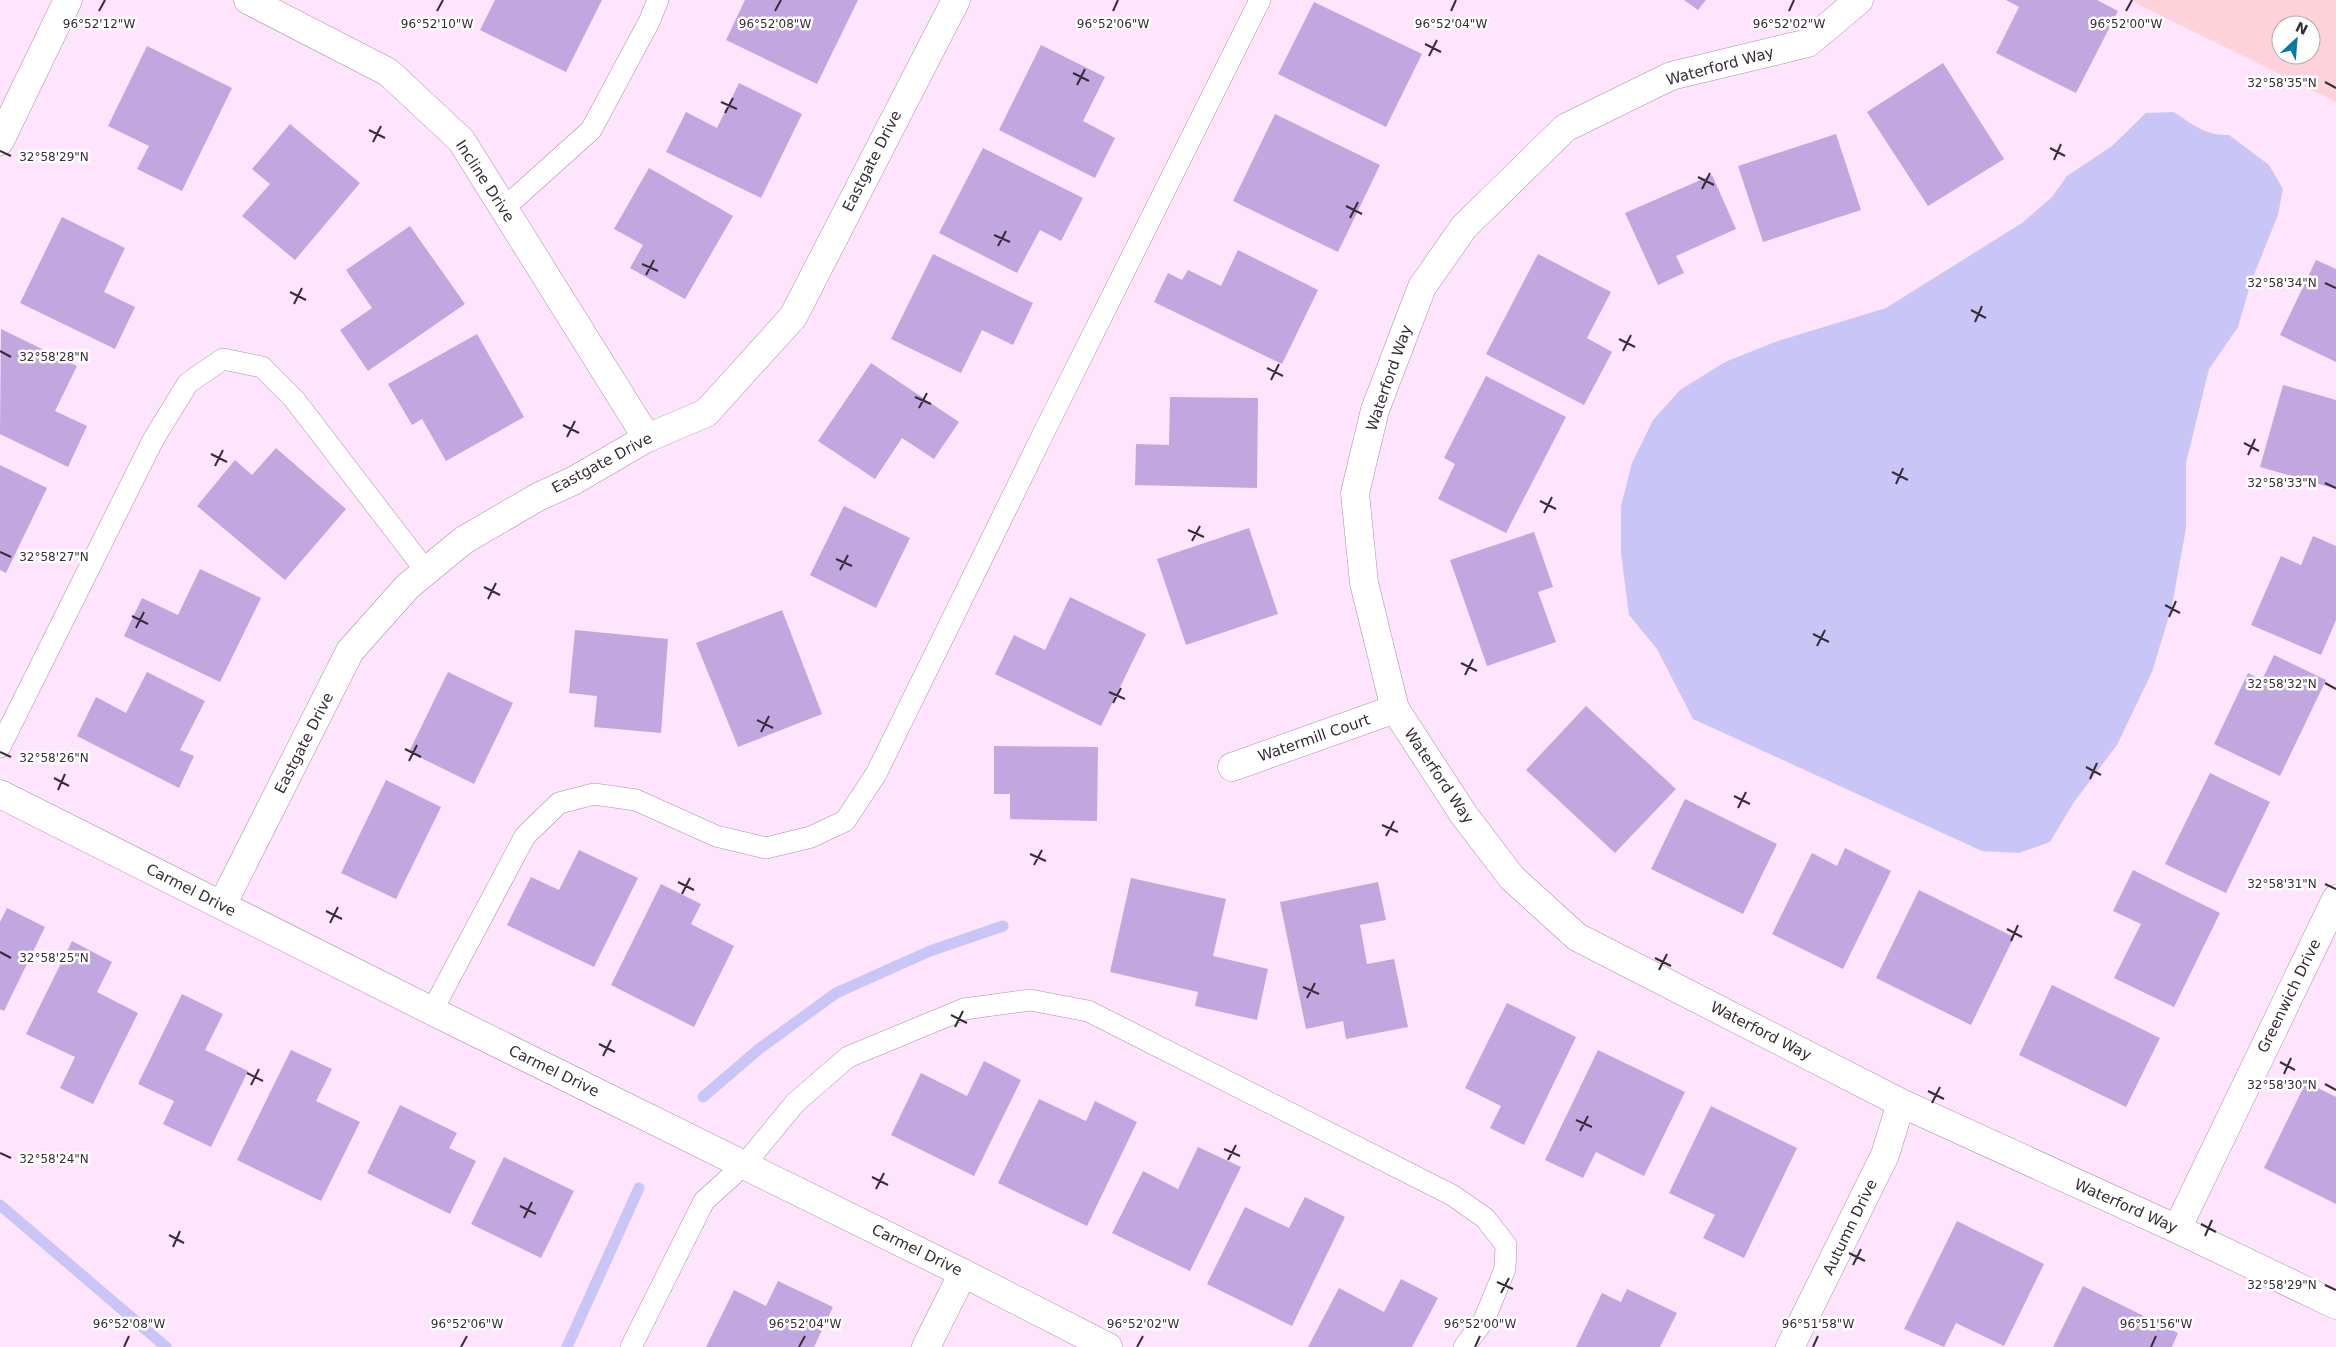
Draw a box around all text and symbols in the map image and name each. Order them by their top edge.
north arrow [2271,15,2321,65]
text: 96°52'12"W [63,17,135,31]
text: 96°52'10"W [401,17,473,31]
text: 96°52'08"W [739,17,811,31]
text: 96°52'06"W [1077,17,1149,31]
text: 96°52'04"W [1415,17,1487,31]
text: 96°52'02"W [1753,17,1825,31]
text: 96°52'00"W [2090,17,2162,31]
text: N [2293,19,2310,38]
street label: Waterford Way [1664,43,1776,89]
text: 32°58'35"N [2247,76,2317,90]
street label: Eastgate Drive [839,107,905,215]
street label: Incline Drive [452,137,518,225]
text: 32°58'29"N [19,150,89,164]
text: 32°58'34"N [2247,276,2317,290]
street label: Waterford Way [1362,323,1416,433]
text: 32°58'28"N [19,350,89,364]
street label: Eastgate Drive [549,429,655,497]
text: 32°58'33"N [2247,476,2317,490]
text: 32°58'27"N [19,550,89,564]
text: 32°58'32"N [2247,677,2317,691]
street label: Eastgate Drive [271,689,337,797]
street label: Watermill Court [1256,710,1372,766]
street label: Waterford Way [1401,725,1478,827]
text: 32°58'26"N [19,751,89,765]
street label: Carmel Drive [143,860,239,920]
text: 32°58'31"N [2247,877,2317,891]
street label: Greenwich Drive [2254,936,2324,1056]
text: 32°58'25"N [19,951,89,965]
street label: Waterford Way [1707,998,1815,1064]
street label: Carmel Drive [506,1041,602,1101]
text: 32°58'30"N [2247,1078,2317,1092]
text: 32°58'24"N [19,1152,89,1166]
street label: Waterford Way [2072,1175,2180,1237]
street label: Autumn Drive [1819,1176,1881,1278]
street label: Carmel Drive [869,1220,965,1280]
text: 32°58'29"N [2247,1278,2317,1292]
text: 96°52'08"W [93,1317,165,1331]
text: 96°52'06"W [431,1317,503,1331]
text: 96°52'04"W [769,1317,841,1331]
text: 96°52'02"W [1107,1317,1179,1331]
text: 96°52'00"W [1444,1317,1516,1331]
text: 96°51'58"W [1782,1317,1854,1331]
text: 96°51'56"W [2120,1317,2192,1331]

